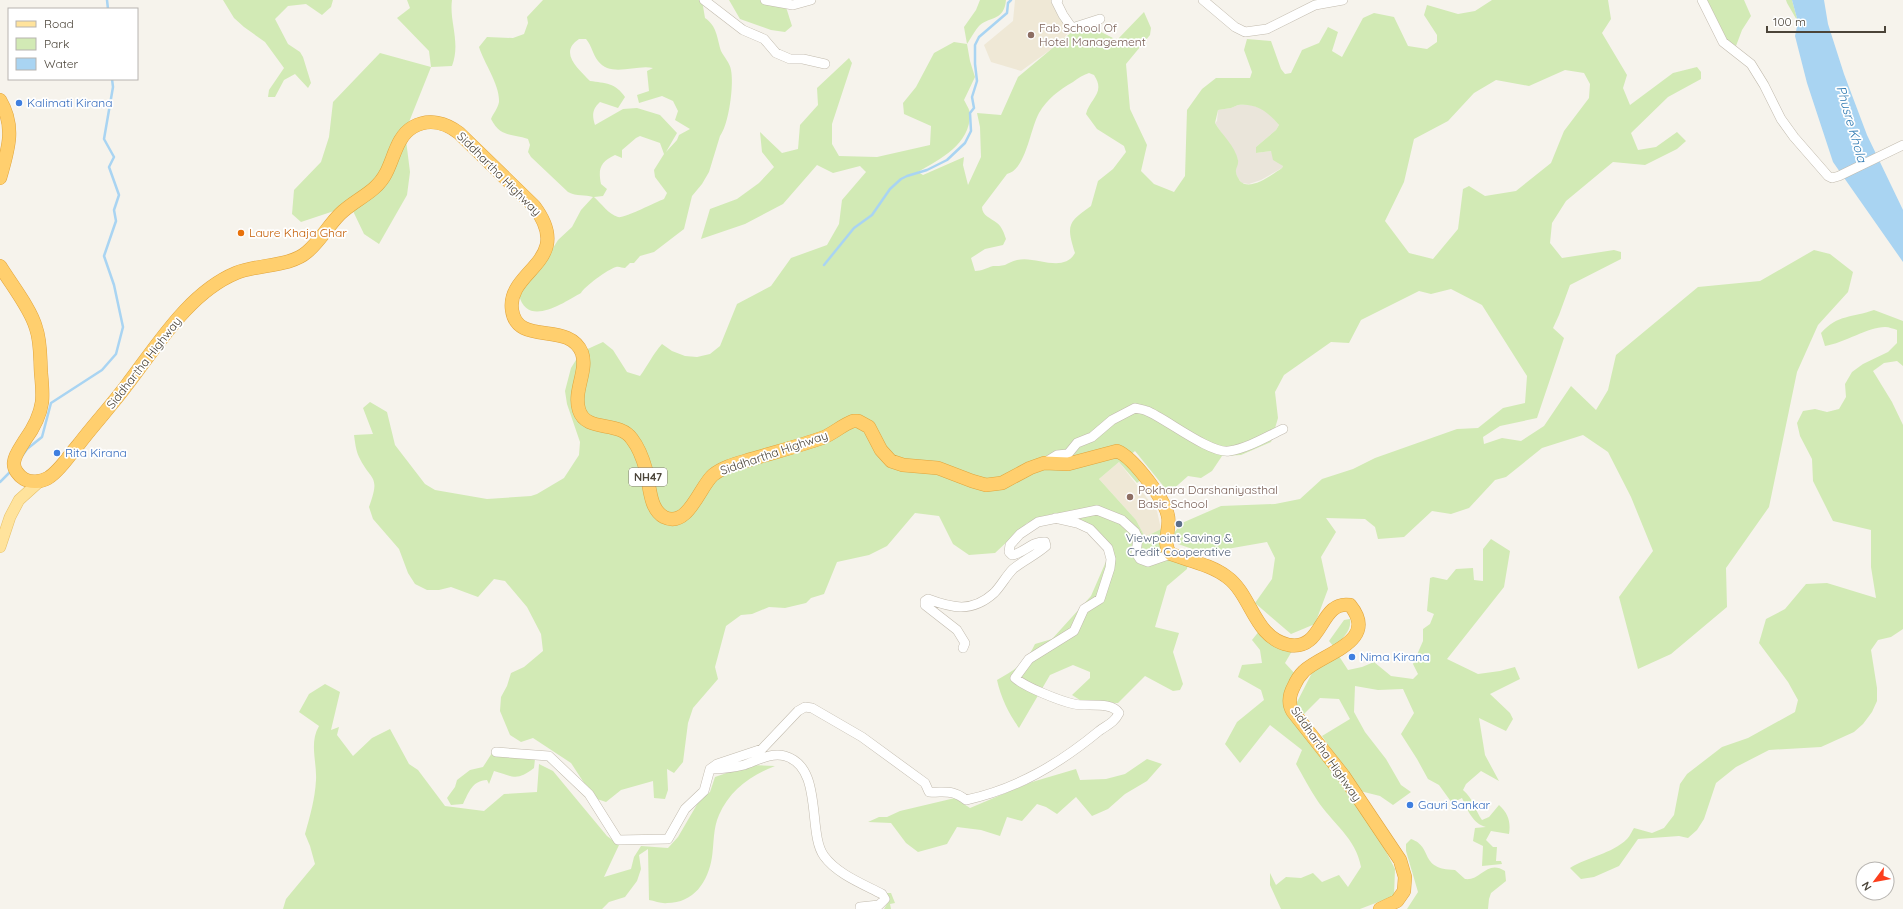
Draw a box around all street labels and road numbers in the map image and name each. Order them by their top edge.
street label: Siddhartha Highway [454,129,544,219]
street label: Siddhartha Highway [103,314,184,412]
street label: Siddhartha Highway [718,427,830,478]
road number: NH47 [629,468,667,486]
street label: Siddhartha Highway [1288,703,1365,804]

